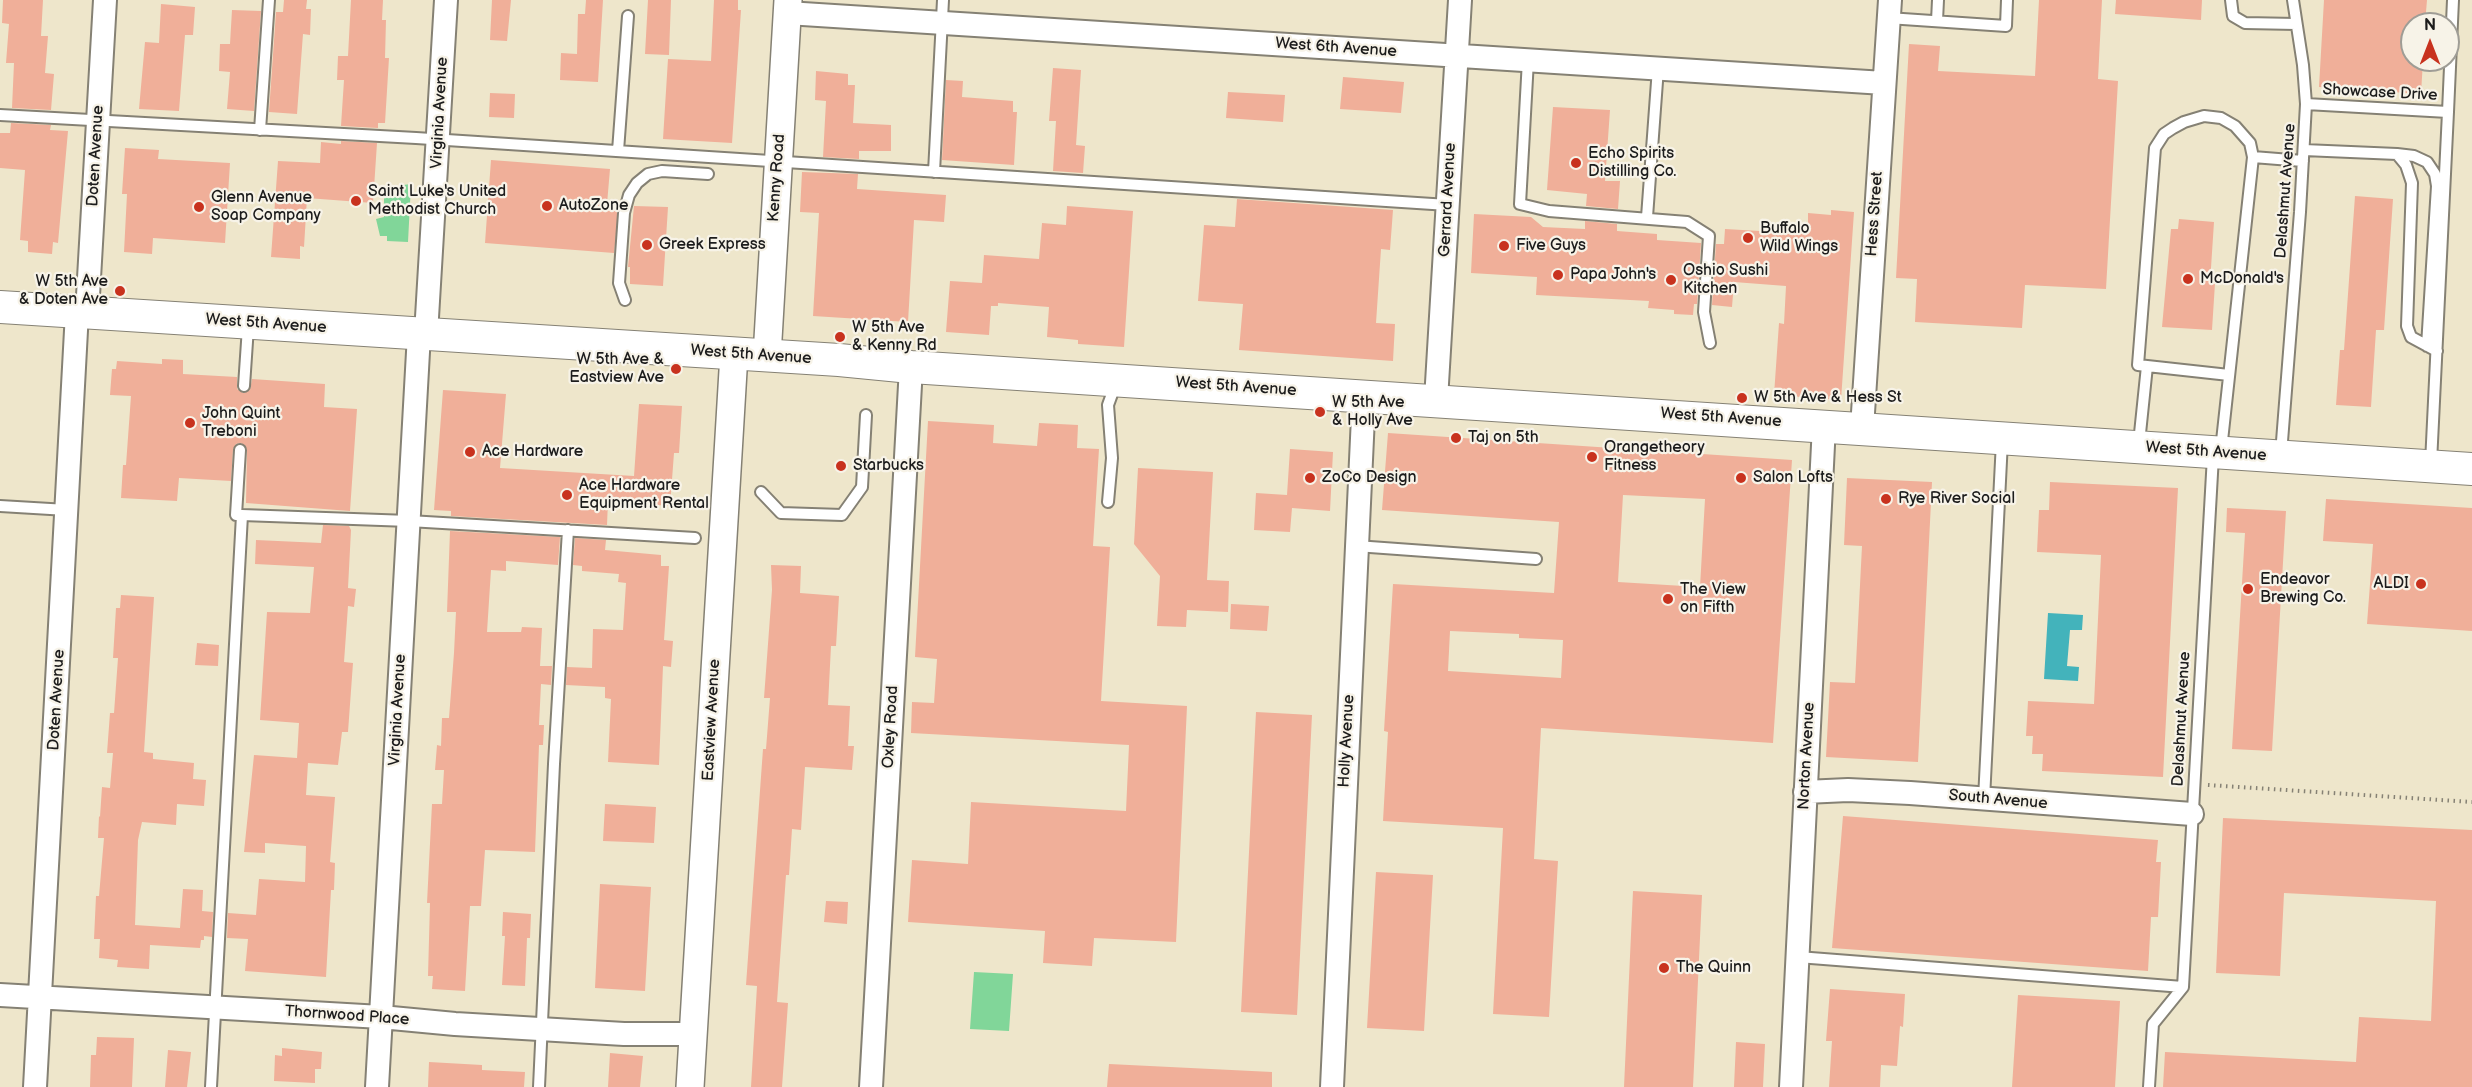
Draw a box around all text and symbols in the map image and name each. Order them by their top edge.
north arrow [2400,12,2460,72]
text: N [2424,16,2436,35]
street label: West 6th Avenue [1275,34,1397,62]
street label: Virginia Avenue [427,57,453,169]
street label: Showcase Drive [2322,80,2438,106]
street label: Doten Avenue [84,105,108,207]
street label: Delashmut Avenue [2272,123,2300,259]
street label: Kenny Road [764,133,790,223]
street label: Gerrard Avenue [1435,142,1461,258]
place label: Echo Spirits Distilling Co. [1588,144,1676,182]
marker: Echo Spirits Distilling Co. [1569,156,1583,170]
street label: Hess Street [1862,171,1888,257]
place label: Saint Luke's United Methodist Church [368,182,506,220]
place label: Glenn Avenue Soap Company [211,188,321,226]
marker: Saint Luke's United Methodist Church [349,194,363,208]
place label: AutoZone [559,196,628,216]
marker: AutoZone [540,199,554,213]
marker: Glenn Avenue Soap Company [192,200,206,214]
place label: Buffalo Wild Wings [1760,219,1838,257]
marker: Buffalo Wild Wings [1741,231,1755,245]
place label: Greek Express [659,235,766,255]
place label: Five Guys [1516,236,1586,256]
marker: Greek Express [640,238,654,252]
marker: Five Guys [1497,239,1511,253]
place label: Oshio Sushi Kitchen [1683,261,1768,299]
place label: Papa John's [1570,265,1656,285]
marker: Papa John's [1551,268,1565,282]
place label: McDonald's [2200,269,2284,289]
place label: W 5th Ave & Doten Ave [19,272,108,310]
marker: McDonald's [2181,272,2195,286]
marker: Oshio Sushi Kitchen [1664,273,1678,287]
marker: W 5th Ave & Doten Ave [113,284,127,298]
street label: West 5th Avenue [205,310,327,338]
place label: W 5th Ave & Kenny Rd [852,318,937,356]
marker: W 5th Ave & Kenny Rd [833,330,847,344]
street label: West 5th Avenue [690,341,812,369]
place label: W 5th Ave & Eastview Ave [569,350,664,388]
marker: W 5th Ave & Eastview Ave [669,362,683,376]
street label: West 5th Avenue [1175,373,1297,401]
place label: W 5th Ave & Hess St [1754,388,1902,408]
marker: W 5th Ave & Hess St [1735,391,1749,405]
place label: W 5th Ave & Holly Ave [1332,393,1413,431]
place label: John Quint Treboni [202,404,280,442]
street label: West 5th Avenue [1660,404,1782,432]
marker: W 5th Ave & Holly Ave [1313,405,1327,419]
marker: John Quint Treboni [183,416,197,430]
place label: Taj on 5th [1468,428,1538,448]
marker: Taj on 5th [1449,431,1463,445]
place label: Orangetheory Fitness [1604,438,1705,476]
street label: West 5th Avenue [2145,438,2267,466]
place label: Ace Hardware [482,442,583,462]
marker: Ace Hardware [463,445,477,459]
marker: Orangetheory Fitness [1585,450,1599,464]
place label: Starbucks [853,456,924,476]
marker: Starbucks [834,459,848,473]
place label: ZoCo Design [1322,468,1417,488]
place label: Salon Lofts [1753,468,1833,488]
marker: ZoCo Design [1303,471,1317,485]
marker: Salon Lofts [1734,471,1748,485]
place label: Ace Hardware Equipment Rental [579,476,709,514]
marker: Ace Hardware Equipment Rental [560,488,574,502]
place label: Rye River Social [1898,489,2015,509]
marker: Rye River Social [1879,492,1893,506]
place label: Endeavor Brewing Co. [2260,570,2346,608]
place label: ALDI [2373,574,2409,594]
marker: ALDI [2414,577,2428,591]
place label: The View on Fifth [1680,580,1746,618]
marker: Endeavor Brewing Co. [2241,582,2255,596]
marker: The View on Fifth [1661,592,1675,606]
street label: Doten Avenue [45,649,69,751]
street label: Delashmut Avenue [2169,651,2195,787]
street label: Virginia Avenue [385,654,411,766]
street label: Eastview Avenue [699,659,725,781]
street label: Oxley Road [879,685,903,769]
street label: Holly Avenue [1335,694,1359,788]
street label: Norton Avenue [1795,702,1819,810]
street label: South Avenue [1948,786,2048,814]
place label: The Quinn [1676,958,1751,978]
marker: The Quinn [1657,961,1671,975]
street label: Thornwood Place [284,1002,410,1030]

